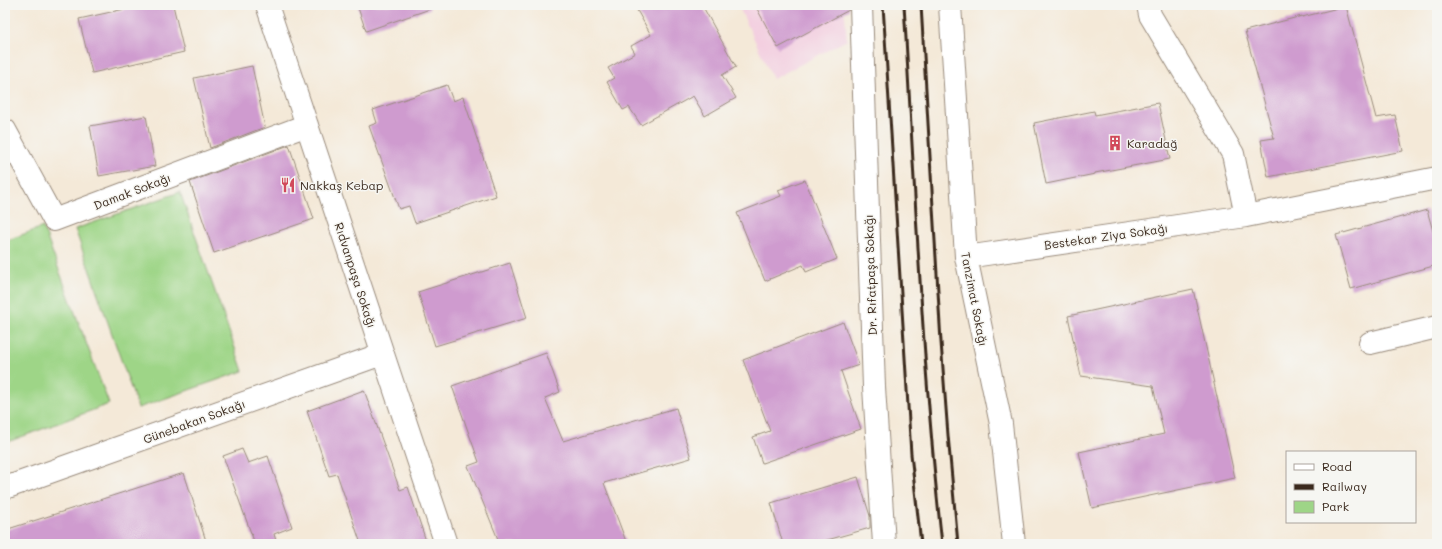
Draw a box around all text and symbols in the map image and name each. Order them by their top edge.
building icon: Karadağ [1106,134,1124,152]
place label: Karadağ [1127,135,1177,151]
street label: Damak Sokağı [91,169,173,213]
restaurant icon: Nakkaş Kebap [279,176,297,194]
place label: Nakkaş Kebap [300,177,383,193]
street label: Dr. Rıfatpaşa Sokağı [860,214,880,336]
street label: Bestekar Ziya Sokağı [1043,219,1169,253]
street label: Rıdvanpaşa Sokağı [331,220,381,330]
street label: Tanzimat Sokağı [958,250,992,348]
street label: Günebakan Sokağı [141,395,247,447]
legend [1286,451,1416,523]
text: Road [1322,458,1352,474]
text: Railway [1322,478,1367,494]
text: Park [1322,498,1349,514]

